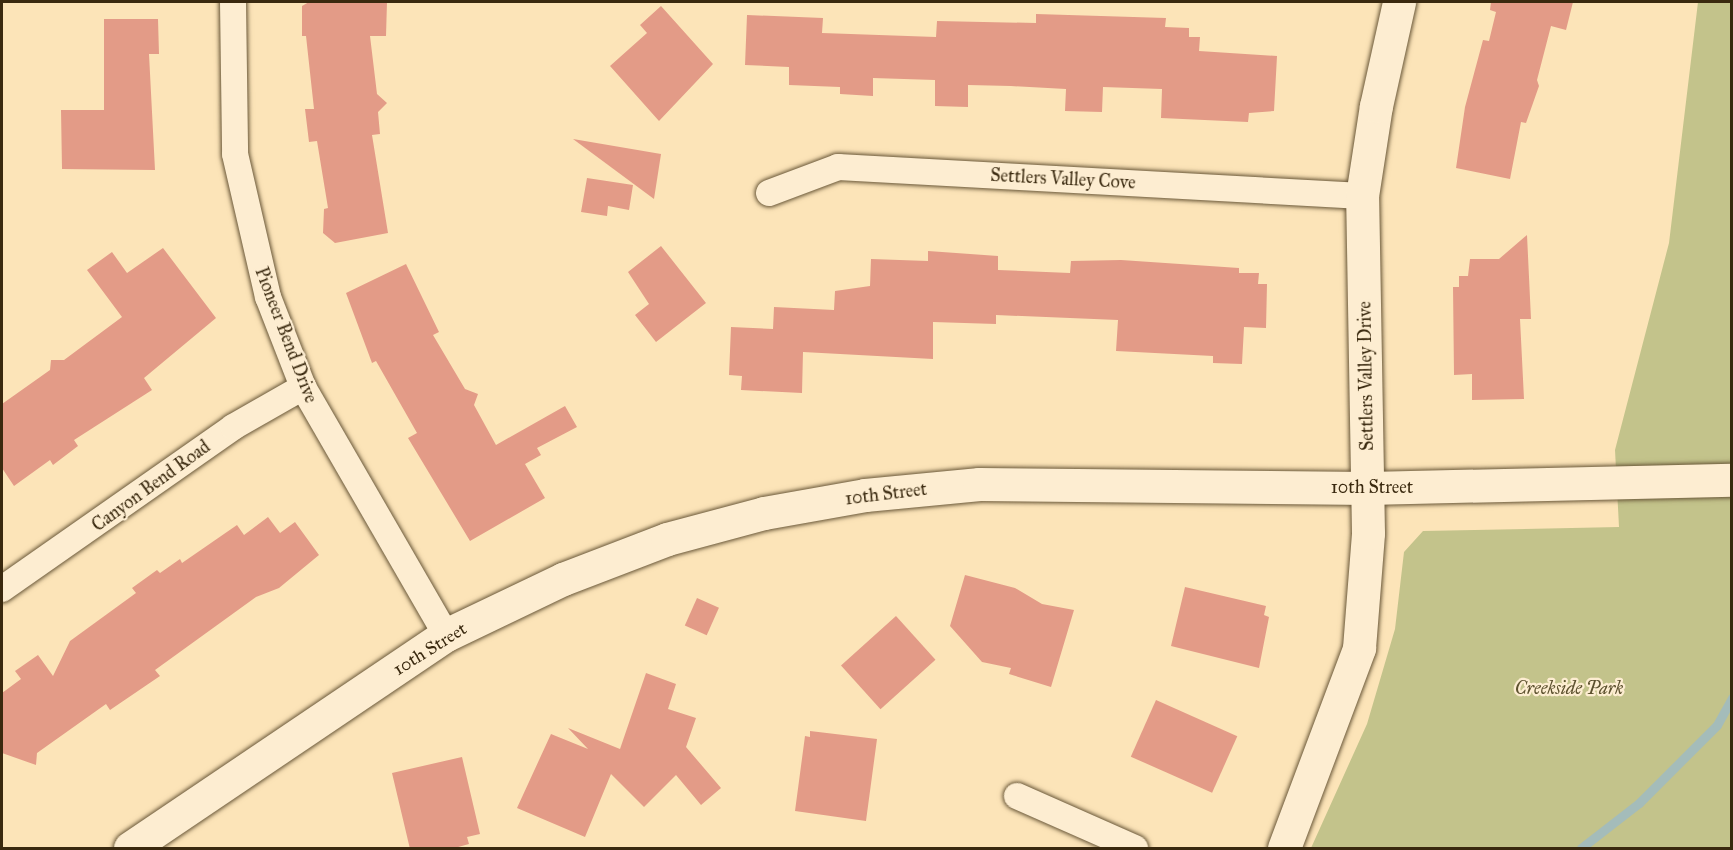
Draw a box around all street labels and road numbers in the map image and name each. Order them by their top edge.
street label: Settlers Valley Cove [990,164,1136,194]
street label: Pioneer Bend Drive [250,264,322,406]
street label: Settlers Valley Drive [1354,301,1378,451]
street label: Canyon Bend Road [88,436,214,536]
street label: 10th Street [1331,476,1413,498]
street label: 10th Street [844,478,928,510]
street label: 10th Street [389,618,471,680]

